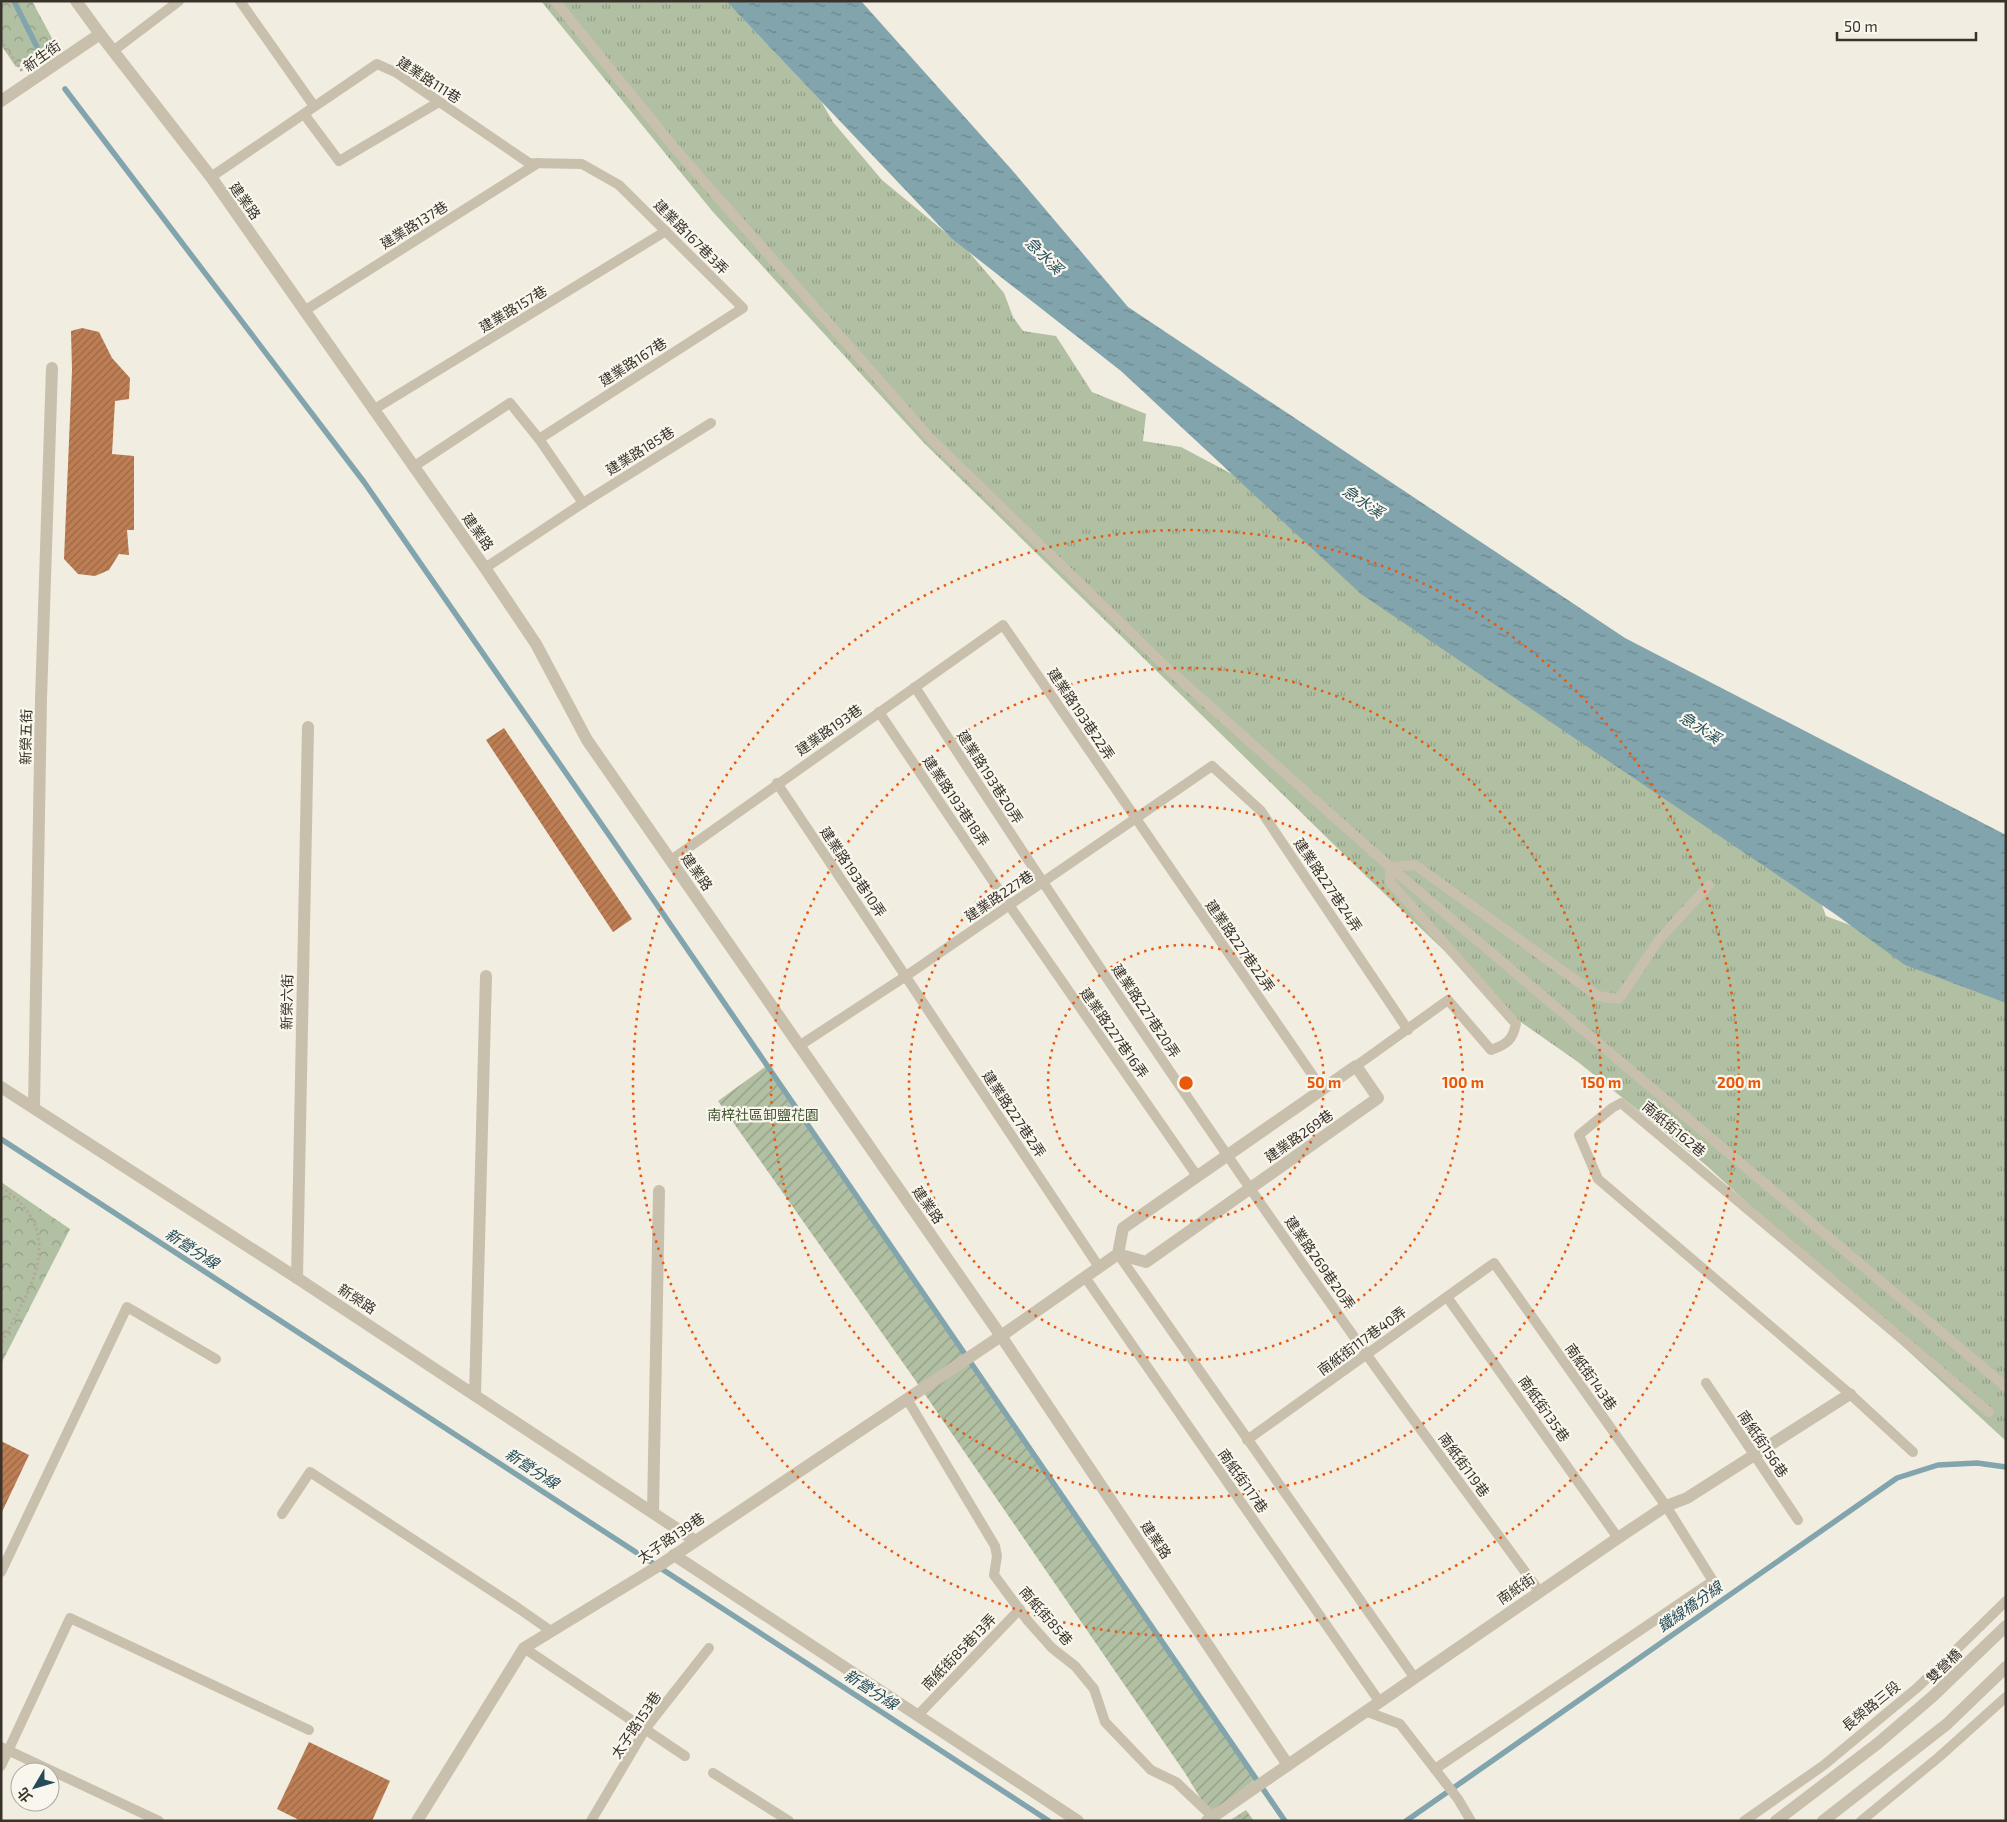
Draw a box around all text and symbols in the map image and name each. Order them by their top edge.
scale bar [1837,10,1976,42]
text: 50 m [1844,17,1878,35]
street label: 新生街 [20,37,64,75]
street label: 建業路111巷 [394,53,464,107]
street label: 建業路 [226,179,264,223]
street label: 建業路167巷3弄 [651,196,732,277]
street label: 建業路137巷 [377,197,451,252]
water label: 急水溪 [1022,233,1068,279]
street label: 建業路157巷 [476,282,550,335]
street label: 建業路167巷 [596,334,670,390]
street label: 建業路185巷 [602,423,677,478]
water label: 急水溪 [1340,481,1389,522]
street label: 建業路 [459,510,497,554]
street label: 建業路193巷22弄 [1044,665,1118,763]
street label: 建業路193巷 [792,700,865,759]
water label: 急水溪 [1677,707,1726,748]
street label: 新榮五街 [17,709,34,765]
street label: 建業路193巷20弄 [954,727,1027,827]
street label: 建業路193巷18弄 [920,752,993,849]
street label: 建業路193巷10弄 [817,823,890,920]
street label: 建業路227巷24弄 [1291,835,1366,935]
street label: 建業路 [678,850,716,894]
street label: 建業路227巷 [961,866,1036,925]
street label: 建業路227巷22弄 [1202,896,1279,995]
street label: 建業路227巷20弄 [1109,961,1184,1061]
street label: 新榮六街 [278,974,295,1030]
street label: 建業路227巷16弄 [1077,984,1152,1081]
street label: 建業路227巷2弄 [979,1067,1050,1160]
text: 50 m [1307,1073,1341,1091]
text: 100 m [1442,1073,1484,1091]
text: 150 m [1581,1073,1621,1091]
text: 200 m [1717,1073,1761,1091]
centre of rings [1177,1074,1195,1092]
street label: 南紙街162巷 [1639,1097,1709,1160]
park label: 南梓社區卸鹽花園 [707,1106,819,1123]
street label: 建業路269巷 [1261,1106,1336,1165]
street label: 建業路 [909,1183,947,1227]
street label: 建業路269巷20弄 [1282,1213,1359,1313]
water label: 新營分線 [162,1224,224,1273]
street label: 新榮路 [335,1280,380,1317]
street label: 南紙街117巷40弄 [1314,1303,1409,1378]
street label: 南紙街143巷 [1562,1340,1621,1414]
street label: 南紙街135巷 [1515,1372,1573,1445]
street label: 南紙街156巷 [1735,1407,1792,1480]
street label: 南紙街119巷 [1435,1429,1493,1500]
water label: 新營分線 [502,1444,564,1493]
street label: 南紙街117巷 [1215,1445,1272,1516]
street label: 太子路139巷 [634,1509,708,1566]
street label: 建業路 [1138,1518,1175,1562]
street label: 南紙街 [1494,1570,1538,1607]
water label: 鐵線橋分線 [1654,1576,1727,1635]
street label: 南紙街85巷 [1016,1583,1076,1648]
street label: 南紙街85巷13弄 [918,1610,999,1693]
street label: 雙營橋 [1923,1645,1965,1686]
water label: 新營分線 [841,1665,903,1714]
street label: 長榮路三段 [1838,1677,1903,1734]
street label: 太子路153巷 [607,1688,664,1761]
north arrow [10,1762,60,1812]
text: 北 [13,1785,35,1806]

